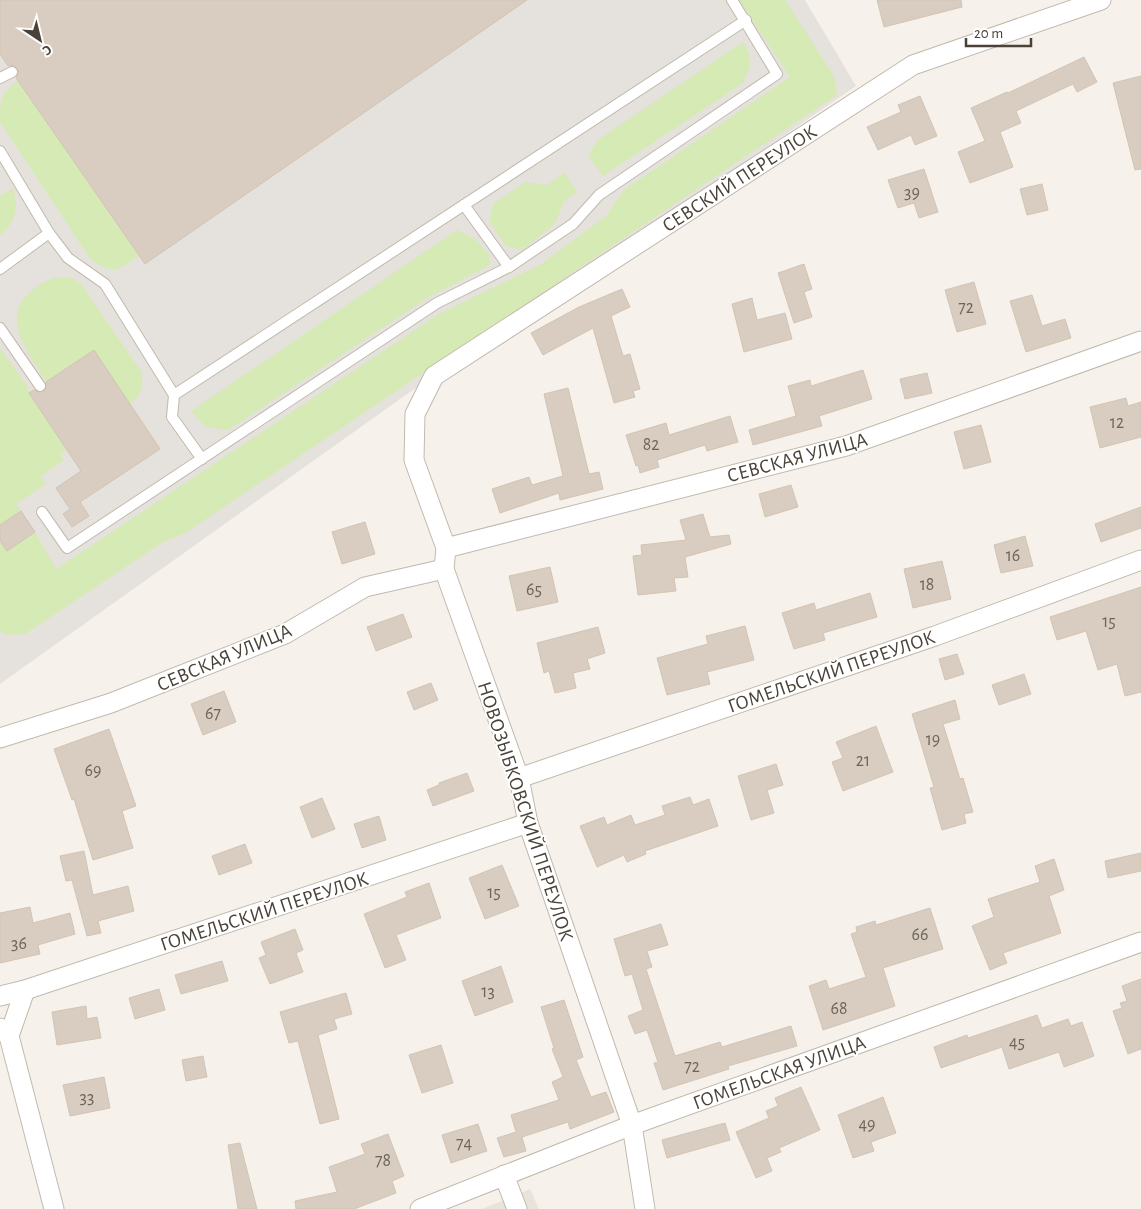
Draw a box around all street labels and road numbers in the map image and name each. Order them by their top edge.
street label: СЕВСКИЙ ПЕРЕУЛОК [659,121,821,236]
street label: СЕВСКАЯ УЛИЦА [725,430,870,486]
street label: СЕВСКАЯ УЛИЦА [154,620,295,695]
street label: ГОМЕЛЬСКИЙ ПЕРЕУЛОК [725,627,938,717]
street label: НОВОЗЫБКОВСКИЙ ПЕРЕУЛОК [474,679,577,944]
street label: ГОМЕЛЬСКИЙ ПЕРЕУЛОК [158,869,371,955]
street label: ГОМЕЛЬСКАЯ УЛИЦА [690,1032,869,1114]

